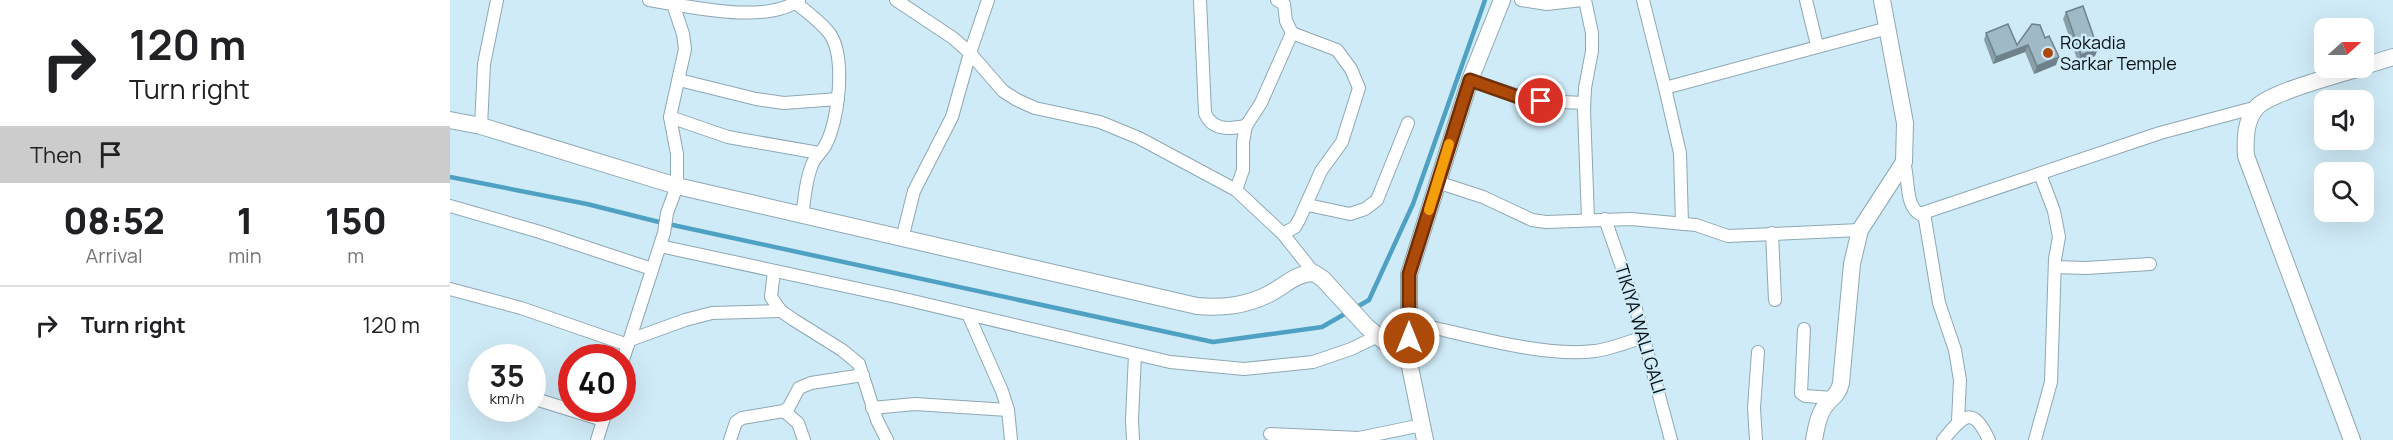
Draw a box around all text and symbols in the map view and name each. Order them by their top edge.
text: 120 m [129,15,246,73]
north arrow [2314,18,2374,78]
map controls [2314,18,2374,222]
icon: right [30,24,108,102]
place label: Rokadia Sarkar Temple [2060,30,2177,75]
marker: Rokadia Sarkar Temple [2041,46,2055,60]
text: Turn right [129,70,250,107]
pin [1515,75,1566,126]
icon: arrive [1524,84,1557,117]
button: sound [2314,90,2374,150]
icon: arrive [94,138,127,171]
text: Then [30,140,82,170]
button: search [2314,162,2374,222]
text: 08:52 [63,196,165,245]
text: 1 [237,196,253,245]
text: 150 [325,196,387,245]
text: Arrival [86,242,143,269]
text: min [228,242,262,269]
text: m [347,242,364,269]
street label: TIKIYA WALI GALI [1610,261,1672,396]
position arrow [1377,306,1441,370]
icon: right [30,309,63,342]
text: Turn right [81,310,186,340]
text: 120 m [362,310,420,340]
speed limit sign: 40 [558,344,636,422]
text: 35 [489,355,525,396]
text: km/h [490,388,524,409]

